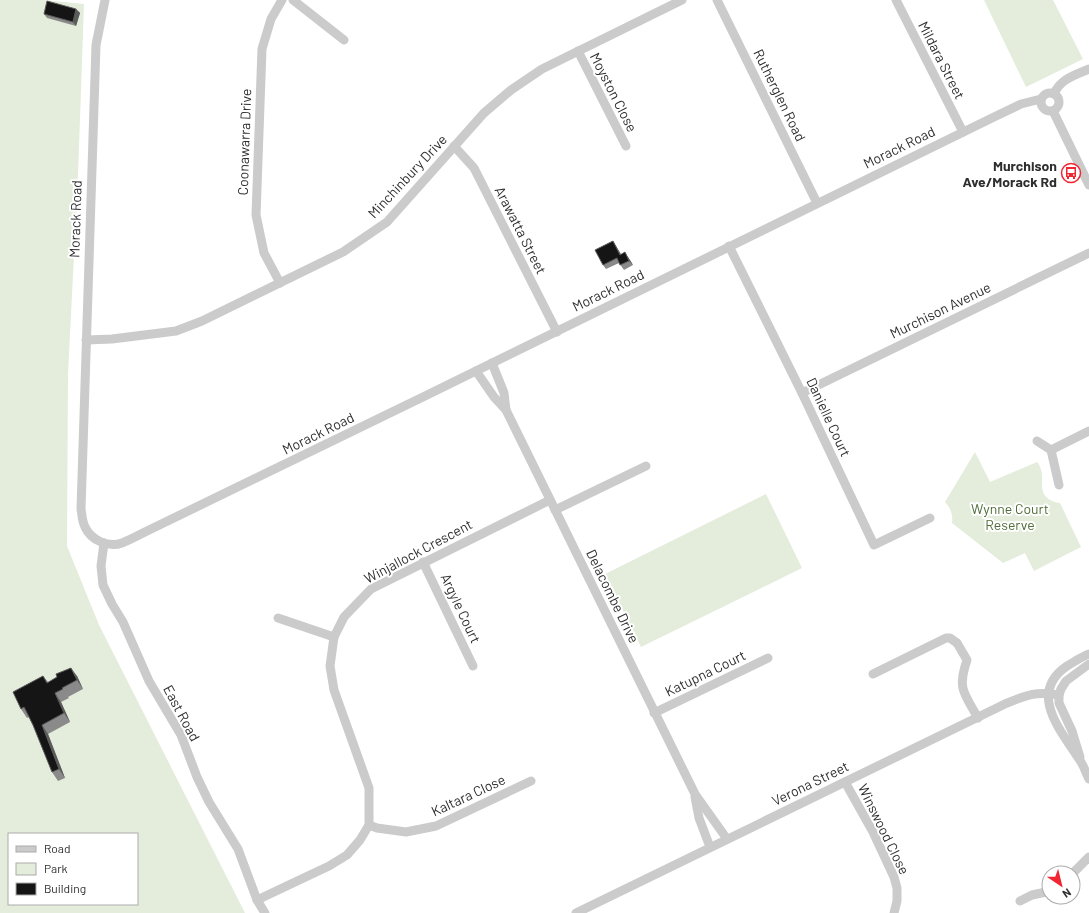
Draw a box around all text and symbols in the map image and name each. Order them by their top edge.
street label: Mildara Street [915,18,969,102]
street label: Rutherglen Road [750,46,810,144]
street label: Moyston Close [587,50,641,134]
street label: Coonawarra Drive [234,88,254,196]
street label: Morack Road [860,122,938,172]
street label: Minchinbury Drive [364,131,450,221]
place label: Murchison Ave/Morack Rd [963,157,1057,190]
bus stop icon: Murchison Ave/Morack Rd [1060,162,1082,184]
street label: Morack Road [65,180,85,258]
street label: Arawatta Street [492,183,550,277]
street label: Morack Road [569,265,647,315]
street label: Murchison Avenue [887,278,993,342]
street label: Danielle Court [803,375,855,459]
street label: Morack Road [279,408,357,458]
park label: Wynne Court Reserve [971,500,1049,533]
street label: Winjallock Crescent [361,515,475,587]
street label: Delacombe Drive [583,546,643,646]
street label: Argyle Court [437,570,485,646]
street label: Katupna Court [662,646,748,700]
street label: East Road [160,682,204,744]
street label: Verona Street [769,757,851,809]
street label: Kaltara Close [428,770,508,820]
street label: Winswood Close [855,781,913,877]
legend [8,833,138,905]
text: Road [44,841,71,855]
text: Park [44,861,68,875]
north arrow [1041,865,1081,905]
text: Building [44,881,86,895]
text: N [1060,886,1074,901]

